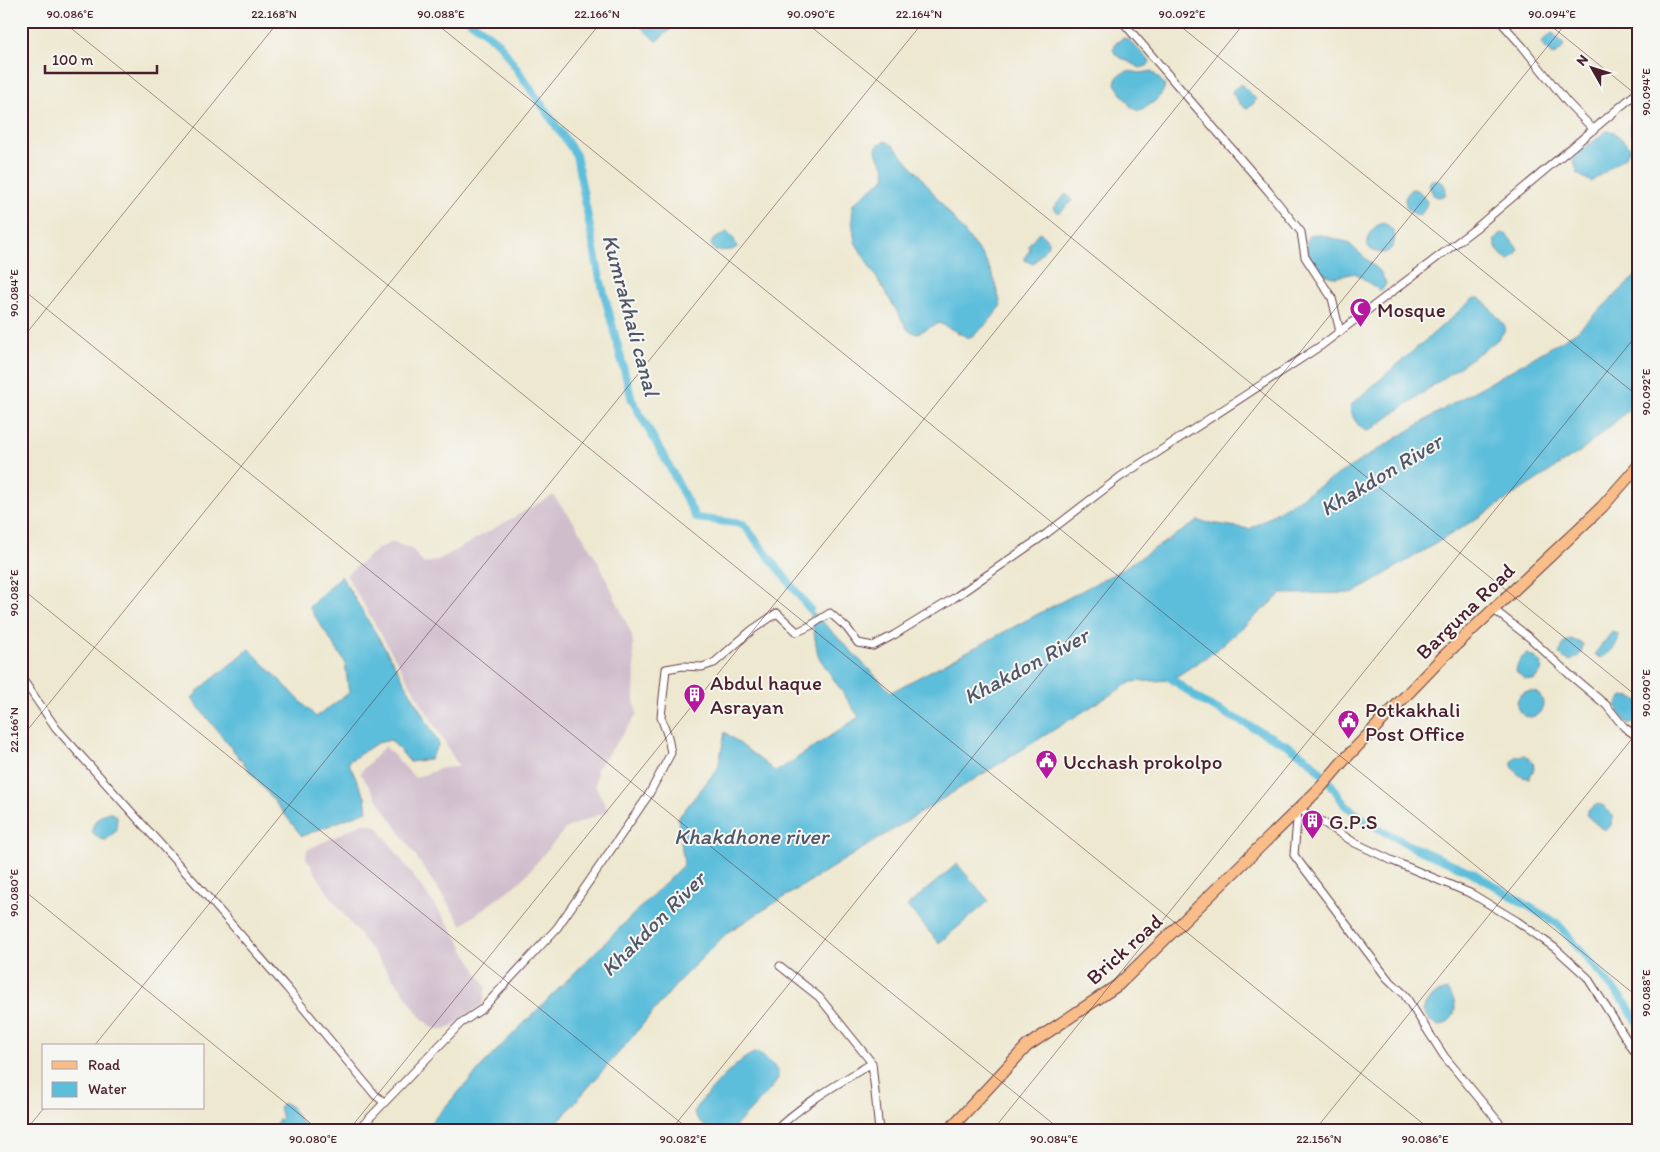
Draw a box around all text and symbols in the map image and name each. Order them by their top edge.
text: 90.086°E [46,7,94,21]
text: 22.168°N [251,7,297,21]
text: 90.088°E [417,7,465,21]
text: 22.166°N [574,7,620,21]
text: 90.090°E [787,7,835,21]
text: 22.164°N [896,7,942,21]
text: 90.092°E [1159,7,1206,21]
text: 90.094°E [1528,7,1576,21]
scale bar [45,42,158,74]
north arrow [1568,42,1618,92]
text: 100 m [52,51,94,69]
text: N [1573,51,1592,69]
text: 90.094°E [1639,68,1653,116]
water label: Kumrakhali canal [596,231,666,400]
text: 90.084°E [7,269,21,317]
mosque icon: Mosque [1349,297,1373,328]
place label: Mosque [1377,297,1446,322]
text: 90.092°E [1639,368,1653,415]
water label: Khakdon River [1315,427,1449,522]
street label: Barguna Road [1410,557,1520,664]
text: 90.082°E [7,569,21,617]
water label: Khakdon River [959,621,1095,710]
text: 90.090°E [1639,669,1653,717]
place label: Abdul haque Asrayan [710,670,822,719]
building icon: Abdul haque Asrayan [682,682,706,713]
place label: Potkakhali Post Office [1365,697,1465,746]
text: 22.166°N [7,707,21,753]
public building icon: Potkakhali Post Office [1337,709,1361,740]
public building icon: Ucchash prokolpo [1035,749,1059,780]
place label: Ucchash prokolpo [1063,749,1222,774]
building icon: G.P.S [1301,809,1325,840]
place label: G.P.S [1329,809,1378,834]
water label: Khakdhone river [674,823,831,850]
water label: Khakdon River [595,864,713,982]
text: 90.080°E [7,869,21,917]
street label: Brick road [1081,908,1167,990]
text: 90.088°E [1639,969,1653,1017]
legend [42,1044,205,1110]
text: Road [88,1056,121,1074]
text: Water [88,1080,127,1098]
text: 90.080°E [289,1132,337,1146]
text: 90.082°E [659,1132,707,1146]
text: 90.084°E [1030,1132,1078,1146]
text: 22.156°N [1296,1132,1342,1146]
text: 90.086°E [1401,1132,1449,1146]

